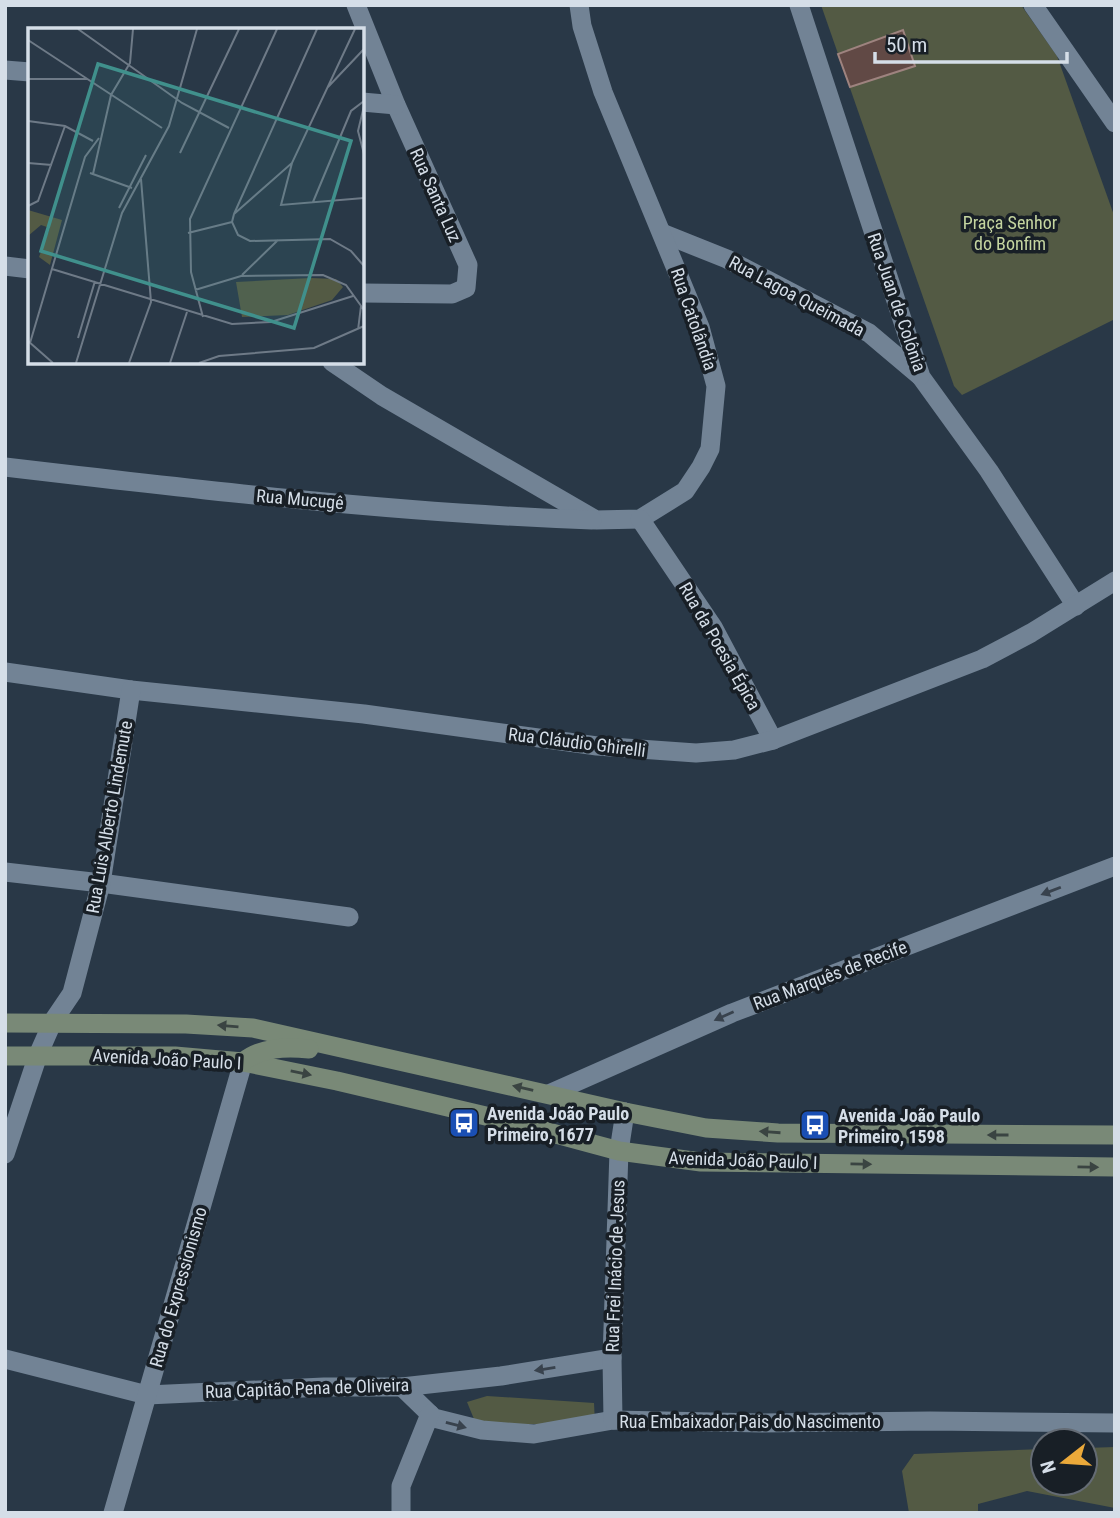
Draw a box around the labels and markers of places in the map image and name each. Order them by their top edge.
place label: Avenida João Paulo Primeiro, 1677 [487,1103,629,1145]
place label: Avenida João Paulo Primeiro, 1598 [838,1105,980,1147]
bus stop icon: Avenida João Paulo Primeiro, 1677 [447,1106,481,1140]
bus stop icon: Avenida João Paulo Primeiro, 1598 [798,1108,832,1142]

